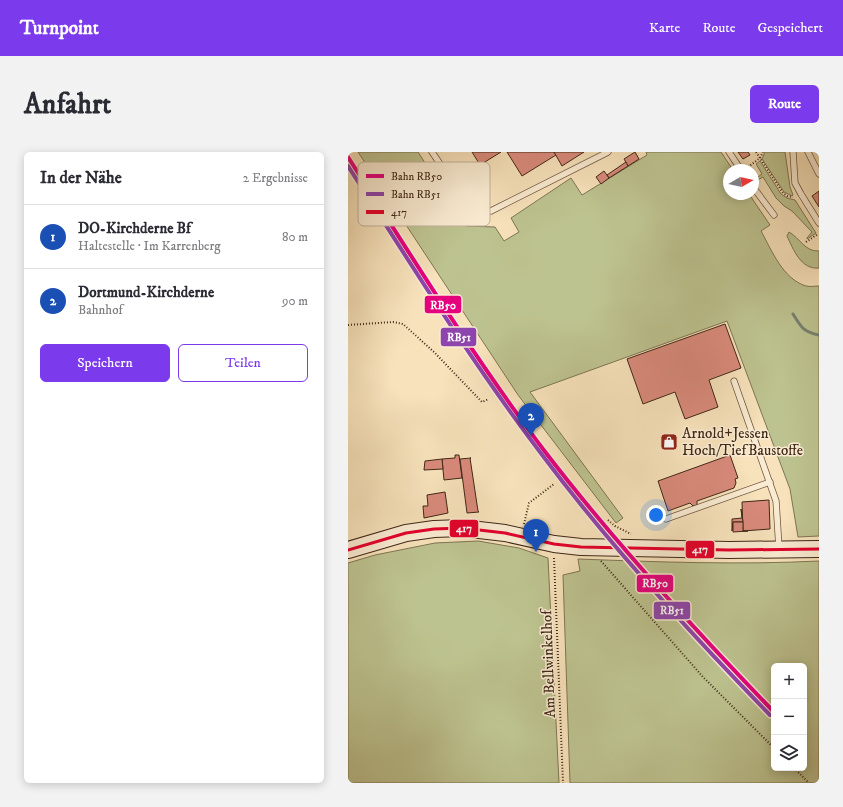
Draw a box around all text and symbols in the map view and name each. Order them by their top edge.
text: Turnpoint [20,17,99,40]
text: Karte [649,19,680,37]
text: Route [702,19,735,37]
text: Gespeichert [757,19,823,37]
button: Route [750,85,819,123]
text: Anfahrt [24,87,111,122]
legend [358,162,490,226]
north arrow [723,164,759,200]
text: In der Nähe [40,167,122,189]
text: 2 Ergebnisse [243,170,308,186]
text: Bahn RB50 [391,170,442,184]
text: Bahn RB51 [391,188,440,202]
text: 417 [391,206,407,220]
text: DO-Kirchderne Bf [78,219,191,238]
text: 1 [51,229,55,245]
text: 80 m [282,229,308,245]
text: Haltestelle · Im Karrenberg [78,238,221,254]
text: Dortmund-Kirchderne [78,283,214,302]
text: 2 [50,293,56,309]
text: 90 m [282,293,308,309]
line badge: RB50 [424,295,462,314]
text: RB50 [430,299,456,313]
text: Bahnhof [78,302,123,318]
line badge: RB51 [440,327,477,347]
text: RB51 [447,331,471,345]
button: Speichern [40,344,170,382]
button: Teilen [178,344,308,382]
pin: 2 [518,403,544,436]
place label: Arnold+Jessen Hoch/TiefBaustoffe [682,424,803,460]
shop icon: Arnold+Jessen Hoch/TiefBaustoffe [659,432,679,452]
your location [646,505,666,525]
line badge: 417 [449,519,479,538]
pin: 1 [523,519,549,552]
text: 417 [455,522,472,536]
line badge: 417 [685,540,715,559]
text: 417 [691,543,708,557]
line badge: RB50 [636,574,674,593]
text: RB50 [642,577,668,591]
line badge: RB51 [653,601,691,620]
text: RB51 [660,604,684,618]
street label: Am Bellwinkelhof [537,608,560,718]
map controls [771,663,807,771]
button: + [771,663,807,699]
button: − [771,699,807,735]
button: layers [771,735,807,771]

